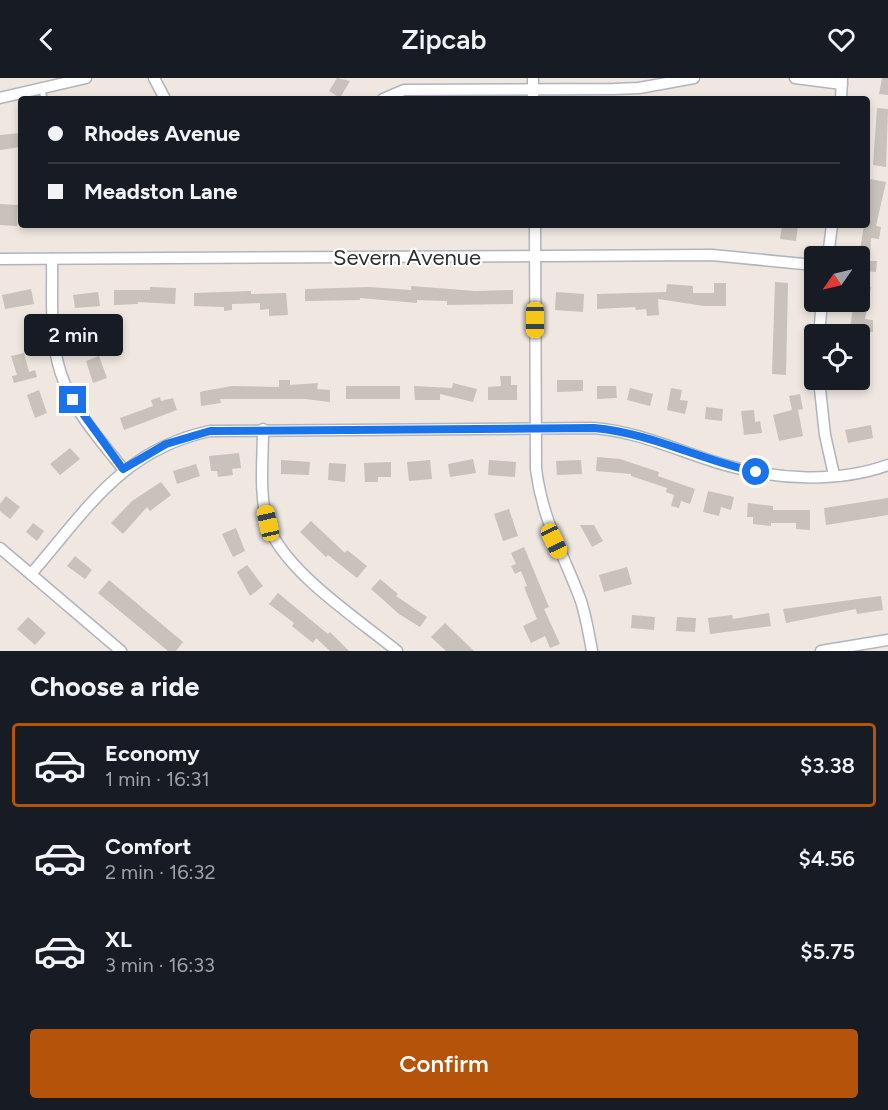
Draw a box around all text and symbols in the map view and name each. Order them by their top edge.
icon: back [30,23,63,56]
text: Zipcab [402,23,486,56]
icon: heart [825,23,858,56]
text: Rhodes Avenue [84,120,240,147]
text: Meadston Lane [84,178,238,205]
street label: Severn Avenue [333,244,481,271]
north arrow [804,246,870,312]
map controls [804,246,870,390]
car [526,302,544,338]
callout: 2 min [23,313,122,355]
text: 2 min [49,323,98,347]
button: locate [804,324,870,390]
route end [59,386,86,413]
route start [742,458,769,485]
car [255,503,281,543]
car [538,521,570,561]
text: Choose a ride [30,670,199,703]
icon: car [33,738,87,792]
text: Economy [105,740,200,767]
text: $3.38 [800,752,855,779]
text: 1 min · 16:31 [105,767,210,791]
icon: car [33,831,87,885]
text: Comfort [105,833,191,860]
text: $4.56 [798,845,855,872]
text: 2 min · 16:32 [105,860,216,884]
icon: car [33,924,87,978]
text: XL [105,926,132,953]
text: $5.75 [800,938,855,965]
text: 3 min · 16:33 [105,953,215,977]
button: Confirm [30,1029,858,1098]

